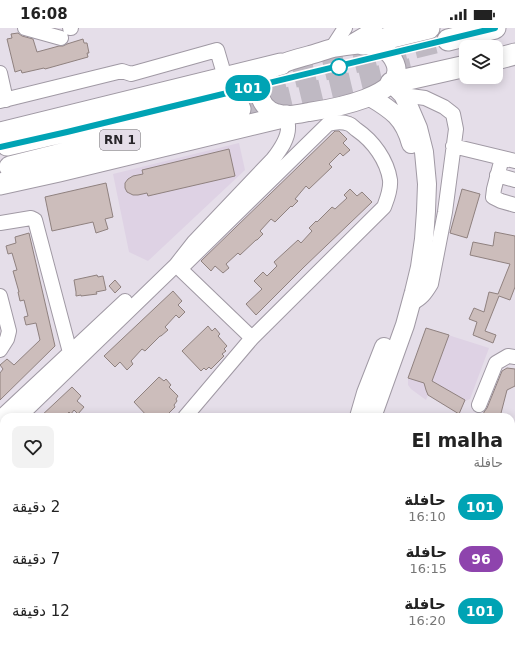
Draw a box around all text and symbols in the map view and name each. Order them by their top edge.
text: 16:08 [20,5,68,23]
map controls [459,40,503,84]
button: layers [459,40,503,84]
unlabelled marker [330,58,348,76]
line badge: 101 [225,75,271,101]
text: 101 [233,80,263,96]
road number: RN 1 [100,130,140,150]
button: heart [12,426,54,468]
text: El malha [411,429,503,451]
text: حافلة [474,455,503,470]
text: حافلة [404,491,446,509]
text: 2 دقيقة [12,498,60,516]
text: 101 [466,499,495,515]
text: 16:10 [408,509,446,524]
text: حافلة [406,543,447,561]
text: 7 دقيقة [12,550,60,568]
text: 96 [471,551,491,567]
text: 16:15 [410,561,447,576]
text: حافلة [404,595,446,613]
text: 12 دقيقة [12,602,70,620]
text: 101 [466,603,495,619]
text: 16:20 [408,613,446,628]

